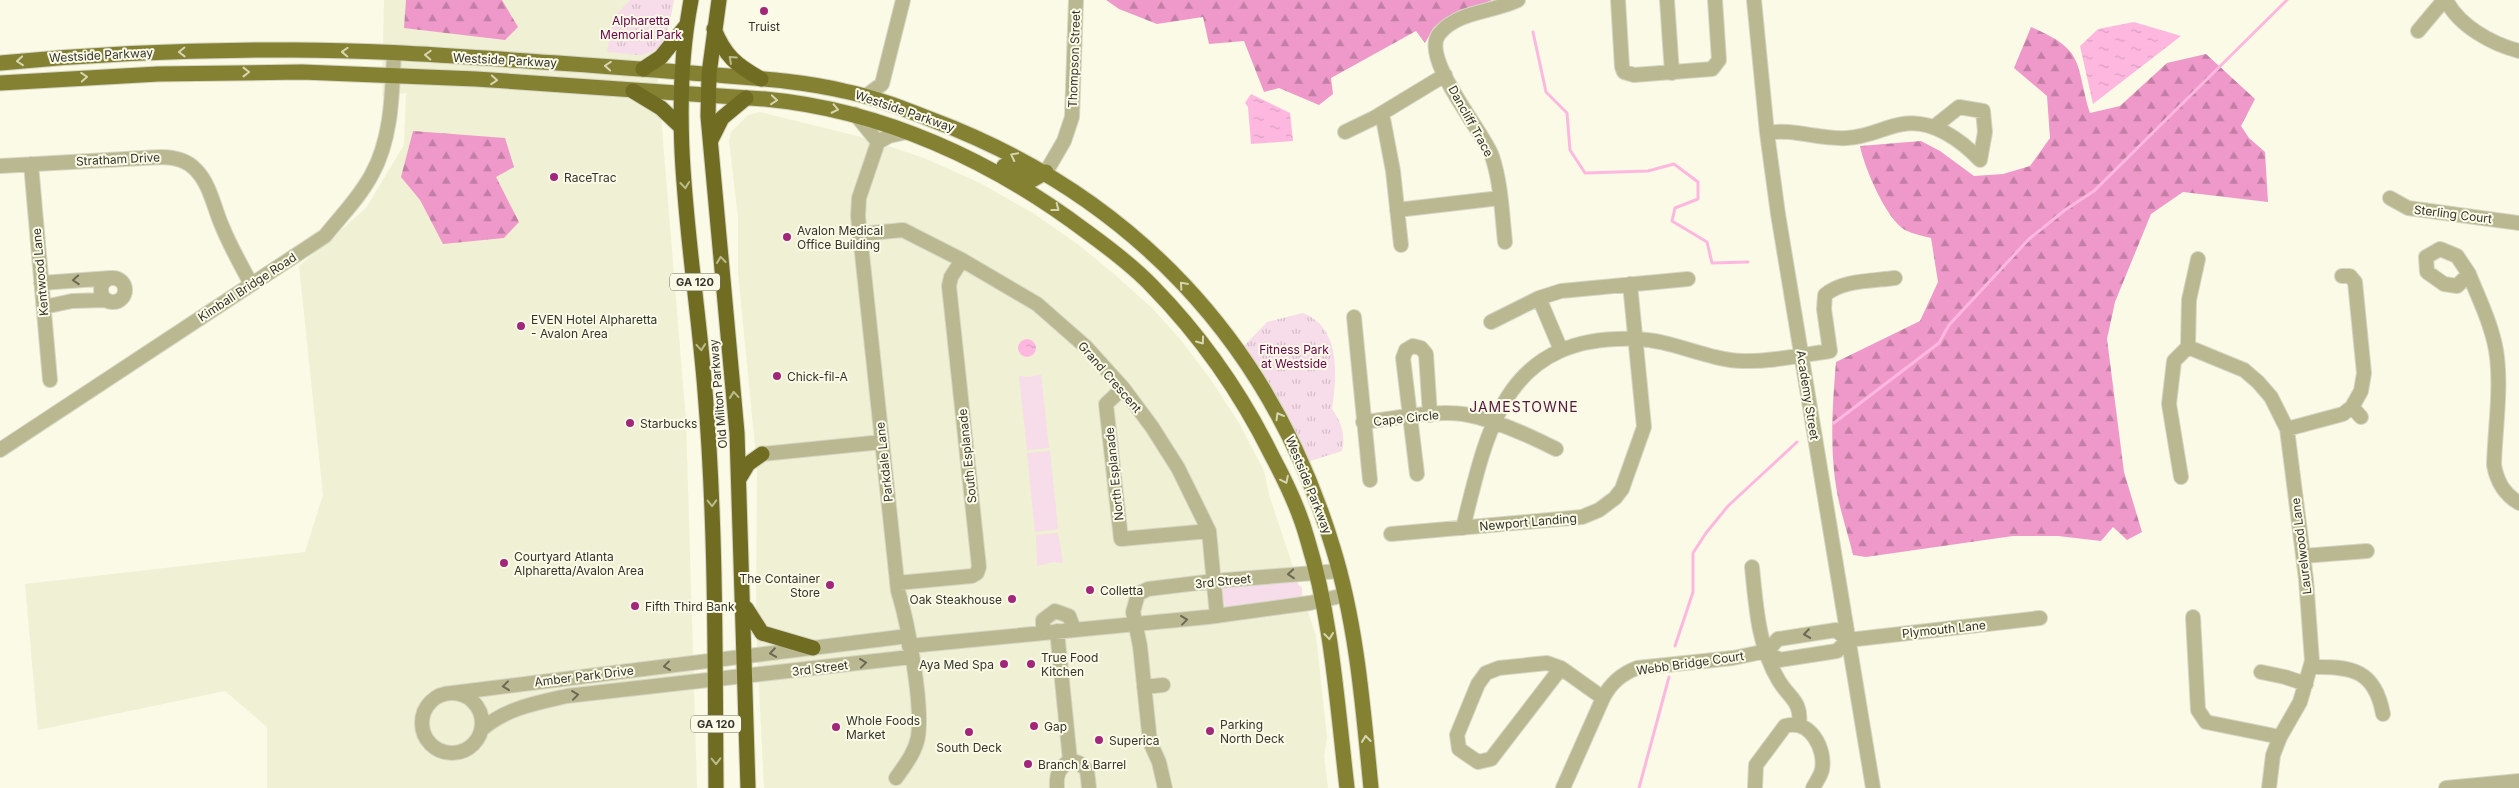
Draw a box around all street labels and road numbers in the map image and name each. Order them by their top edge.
street label: Thompson Street [1065,10,1083,108]
street label: Westside Parkway [49,45,154,65]
street label: Westside Parkway [453,50,558,70]
street label: Dancliff Trace [1445,83,1497,159]
street label: Westside Parkway [853,87,957,135]
street label: Stratham Drive [76,149,160,169]
street label: Sterling Court [2413,202,2493,226]
street label: Kentwood Lane [29,227,51,317]
street label: Kimball Bridge Road [195,250,299,324]
road number: GA 120 [670,274,720,290]
street label: Old Milton Parkway [706,338,730,449]
street label: Grand Crescent [1075,338,1145,416]
street label: Academy Street [1794,349,1823,441]
street label: Cape Circle [1372,407,1440,429]
street label: South Esplanade [955,408,979,504]
street label: Parkdale Lane [872,421,896,503]
street label: North Esplanade [1102,426,1126,522]
street label: Westside Parkway [1283,434,1336,536]
street label: Laurelwood Lane [2288,497,2314,595]
street label: Newport Landing [1479,510,1577,534]
street label: 3rd Street [1194,571,1252,591]
street label: Plymouth Lane [1901,617,1987,641]
street label: Webb Bridge Court [1635,648,1745,678]
street label: 3rd Street [791,657,849,679]
street label: Amber Park Drive [534,662,634,690]
road number: GA 120 [691,716,741,732]

